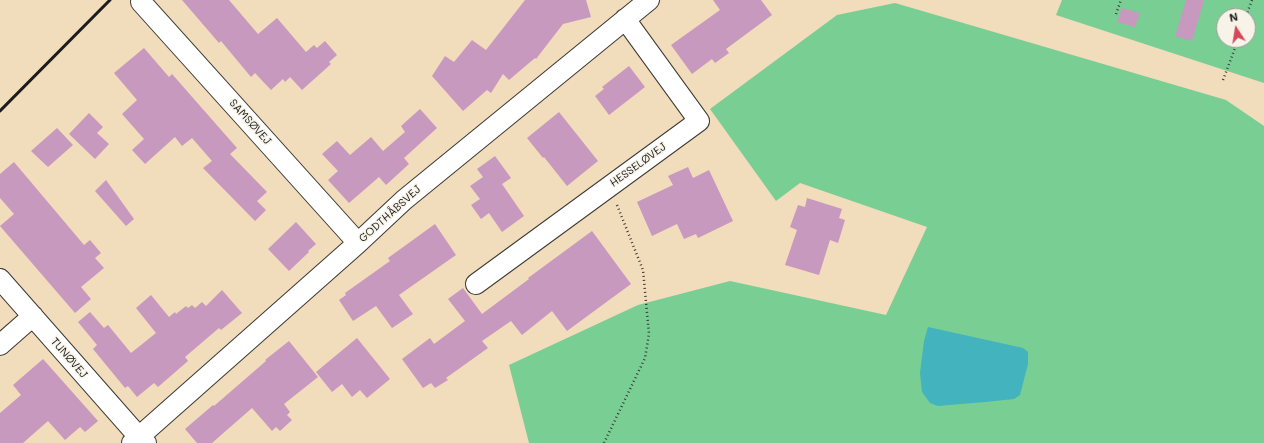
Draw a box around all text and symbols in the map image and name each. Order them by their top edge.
north arrow [1216,8,1256,48]
text: N [1228,9,1239,25]
street label: SAMSØVEJ [226,97,274,147]
street label: HESSELØVEJ [607,140,669,190]
street label: GODTHÅBSVEJ [356,183,424,245]
street label: TUNØVEJ [48,335,90,381]

